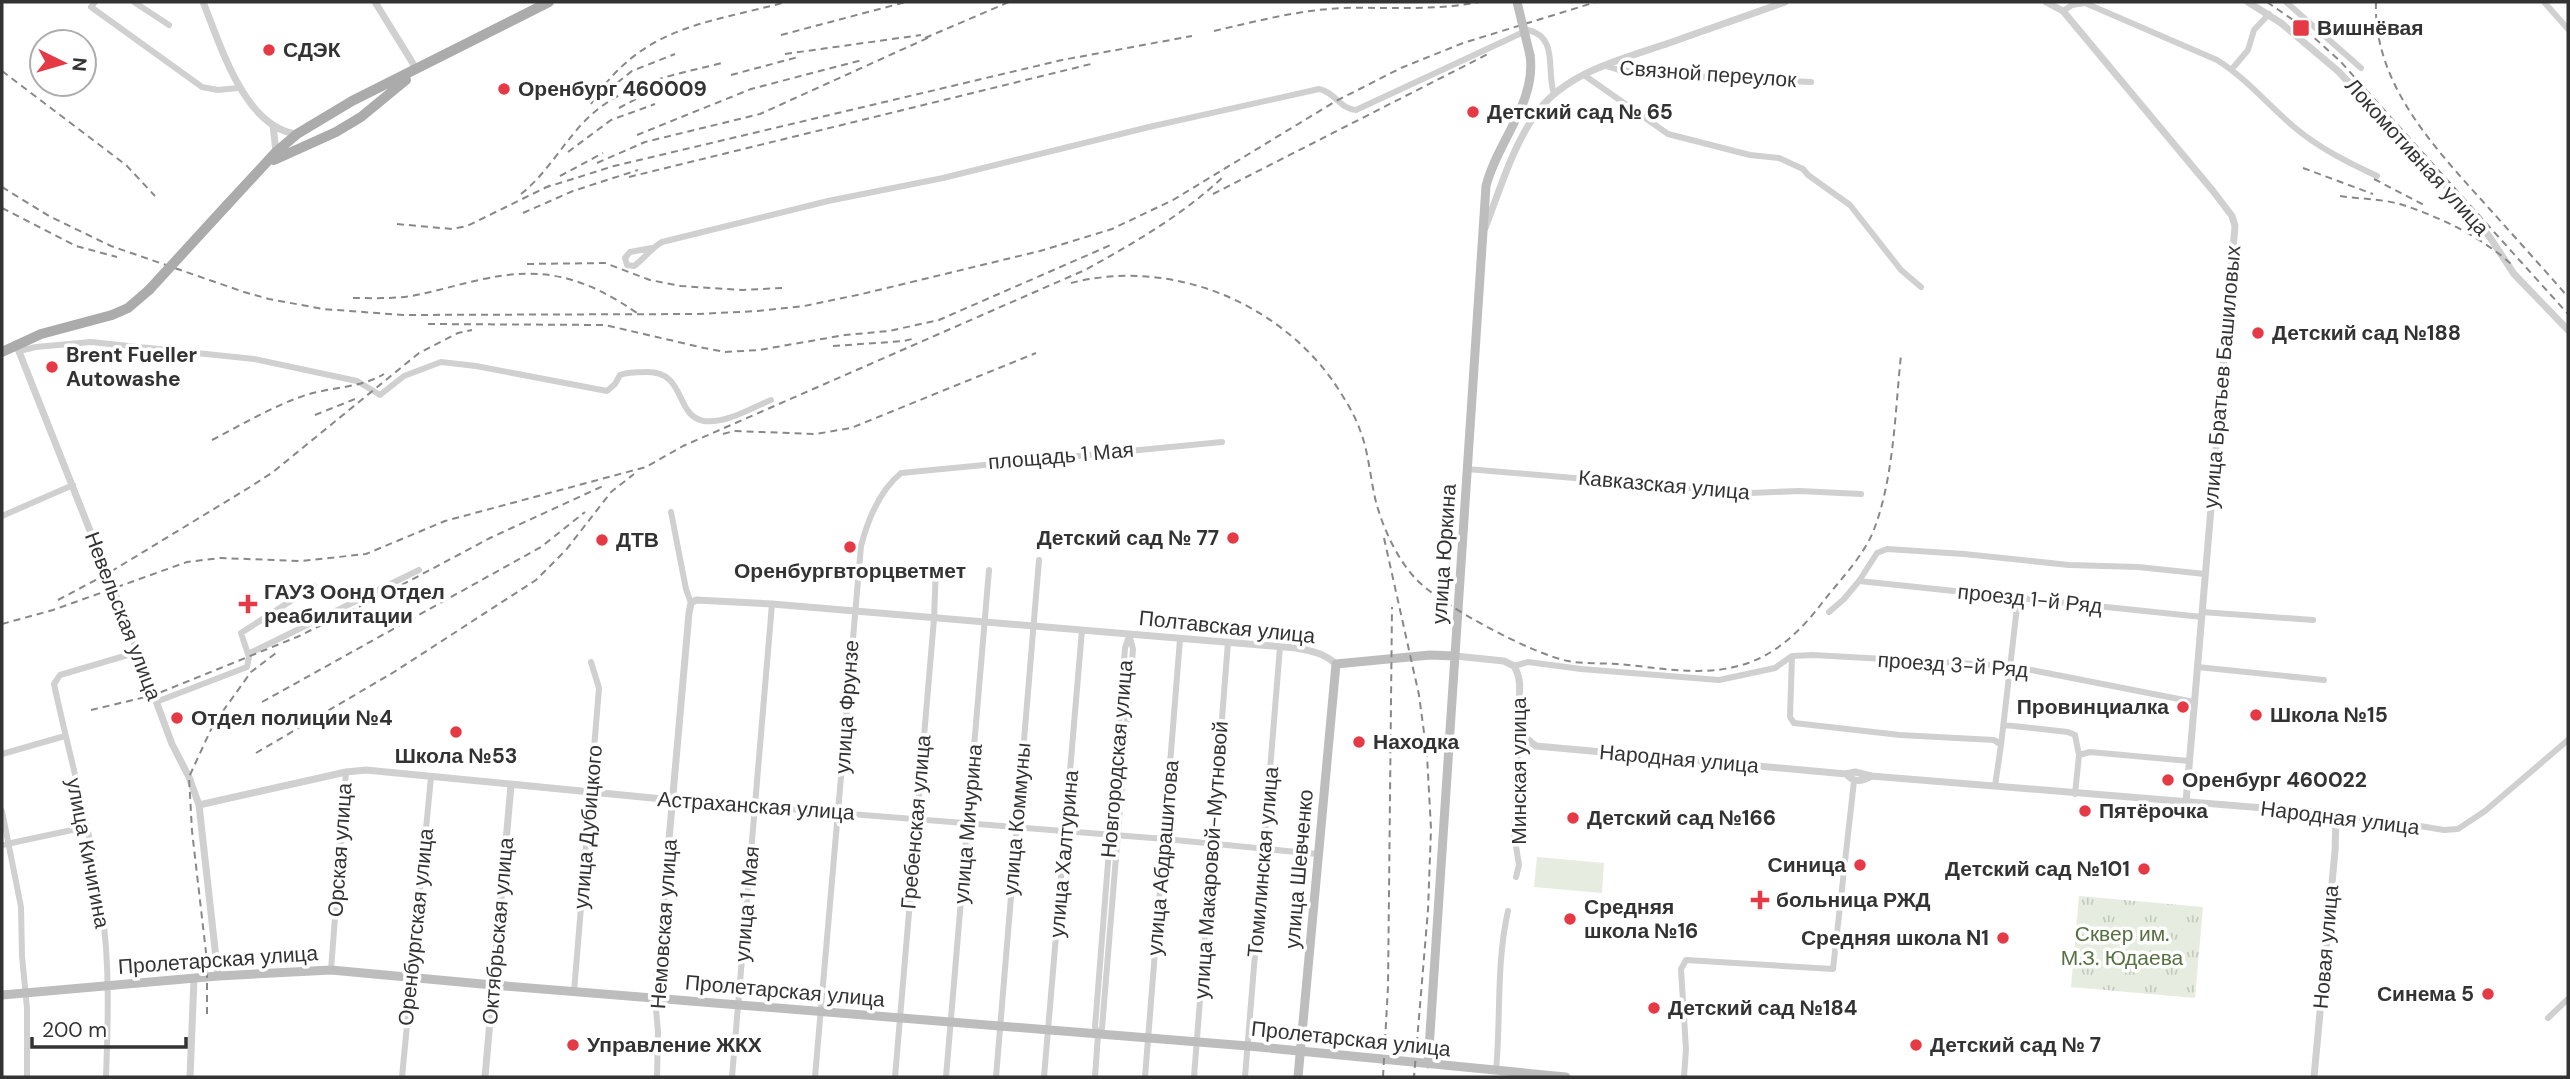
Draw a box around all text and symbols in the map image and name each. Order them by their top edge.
place label: Вишнёвая [2317,14,2424,42]
marker: Вишнёвая [2291,18,2311,38]
north arrow [28,28,98,98]
place label: СДЭК [283,36,341,64]
marker: СДЭК [261,42,277,58]
street label: Связной переулок [1619,54,1798,94]
text: N [66,56,92,72]
street label: Локомотивная улица [2339,72,2495,242]
place label: Оренбург 460009 [518,75,707,103]
marker: Оренбург 460009 [496,81,512,97]
place label: Детский сад № 65 [1487,98,1673,126]
marker: Детский сад № 65 [1465,104,1481,120]
street label: улица Братьев Башиловых [2197,244,2247,510]
place label: Детский сад №188 [2272,319,2461,347]
marker: Детский сад №188 [2250,325,2266,341]
place label: Brent Fueller Autowashe [66,341,198,393]
marker: Brent Fueller Autowashe [44,359,60,375]
street label: площадь 1 Мая [987,436,1135,476]
street label: Кавказская улица [1577,464,1751,506]
street label: улица Юркина [1425,483,1463,625]
place label: Детский сад № 77 [1037,524,1219,552]
place label: ДТВ [616,526,659,554]
street label: Невельская улица [78,528,168,705]
marker: Детский сад № 77 [1225,530,1241,546]
marker: ДТВ [594,532,610,548]
marker: Оренбургвторцветмет [842,539,858,555]
place label: Оренбургвторцветмет [734,557,966,585]
street label: проезд 1-й Ряд [1956,577,2104,621]
place label: ГАУЗ Оонд Отдел реабилитации [264,578,445,630]
marker: ГАУЗ Оонд Отдел реабилитации [238,594,258,614]
street label: Полтавская улица [1137,604,1317,650]
street label: улица Фрунзе [828,639,866,775]
street label: проезд 3-й Ряд [1877,646,2029,684]
street label: Новгородская улица [1094,659,1140,859]
place label: Провинциалка [2017,693,2169,721]
street label: Минская улица [1505,697,1533,845]
marker: Провинциалка [2175,699,2191,715]
place label: Школа №15 [2270,701,2388,729]
place label: Отдел полиции №4 [191,704,393,732]
marker: Школа №15 [2248,707,2264,723]
marker: Отдел полиции №4 [169,710,185,726]
street label: улица Макаровой-Мутновой [1187,720,1235,1000]
marker: Школа №53 [448,724,464,740]
place label: Находка [1373,728,1459,756]
street label: Гребенская улица [894,733,938,910]
marker: Находка [1351,734,1367,750]
street label: Народная улица [1598,738,1760,780]
street label: улица Коммуны [996,741,1038,897]
place label: Школа №53 [395,742,517,770]
street label: улица Мичурина [947,743,989,905]
street label: улица Дубицкого [567,744,609,910]
street label: улица Абдрашитова [1141,759,1186,957]
street label: Томилинская улица [1241,765,1285,958]
place label: Оренбург 460022 [2182,766,2367,794]
street label: улица Халтурина [1043,769,1085,939]
marker: Оренбург 460022 [2160,772,2176,788]
street label: улица Кичигина [60,775,116,931]
street label: Орская улица [321,782,359,918]
street label: Астраханская улица [656,785,856,827]
street label: улица Шевченко [1278,788,1320,950]
street label: Народная улица [2259,794,2421,842]
place label: Пятёрочка [2099,797,2208,825]
marker: Пятёрочка [2077,803,2093,819]
place label: Детский сад №166 [1587,804,1776,832]
marker: Детский сад №166 [1565,810,1581,826]
street label: Оренбургская улица [392,827,440,1027]
street label: Октябрьская улица [476,836,520,1026]
street label: Немовская улица [644,838,684,1010]
street label: улица 1 Мая [728,845,766,963]
place label: Синица [1767,851,1846,879]
place label: Детский сад №101 [1945,855,2130,883]
marker: Синица [1852,857,1868,873]
marker: Детский сад №101 [2136,861,2152,877]
street label: Новая улица [2307,884,2345,1010]
place label: больница РЖД [1776,886,1931,914]
marker: больница РЖД [1750,890,1770,910]
place label: Средняя школа №16 [1584,893,1698,945]
marker: Средняя школа №16 [1562,911,1578,927]
park label: Сквер им. М.З. Юдаева [2061,920,2184,972]
place label: Средняя школа N1 [1801,924,1989,952]
marker: Средняя школа N1 [1995,930,2011,946]
street label: Пролетарская улица [117,939,319,981]
street label: Пролетарская улица [684,968,886,1014]
place label: Синема 5 [2377,980,2474,1008]
marker: Синема 5 [2480,986,2496,1002]
place label: Детский сад №184 [1668,994,1857,1022]
marker: Детский сад №184 [1646,1000,1662,1016]
scale bar [32,1006,186,1050]
street label: Пролетарская улица [1250,1015,1452,1063]
text: 200 m [42,1016,107,1044]
place label: Управление ЖКХ [587,1031,762,1059]
place label: Детский сад № 7 [1930,1031,2101,1059]
marker: Управление ЖКХ [565,1037,581,1053]
marker: Детский сад № 7 [1908,1037,1924,1053]

